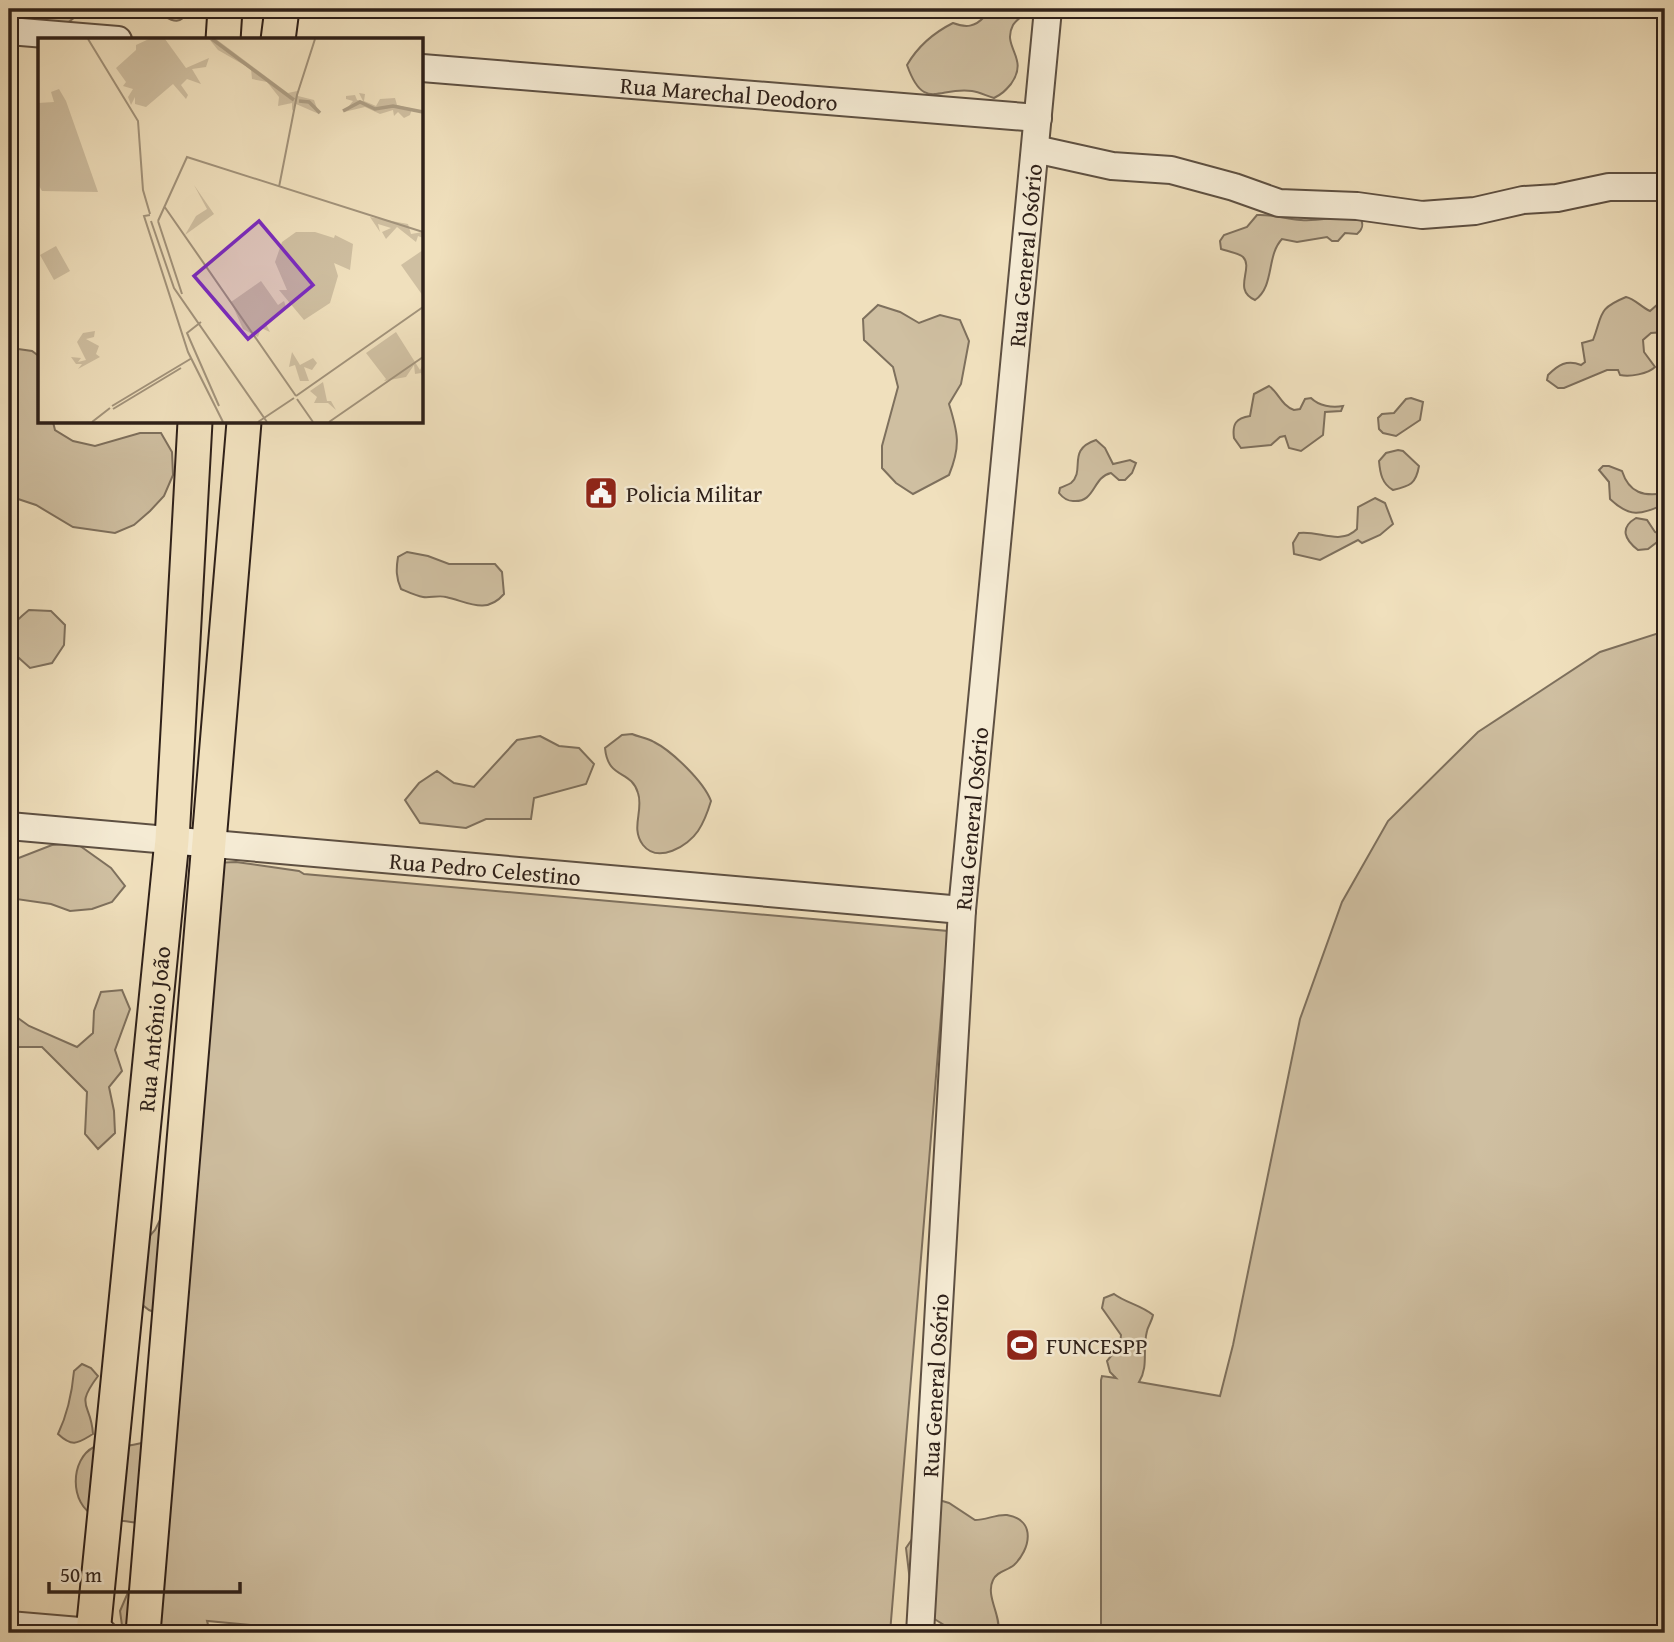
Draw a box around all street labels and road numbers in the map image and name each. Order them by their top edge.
street label: Rua Marechal Deodoro [619,68,839,118]
street label: Rua General Osório [999,162,1050,348]
street label: Rua General Osório [946,725,996,912]
street label: Rua Pedro Celestino [388,843,582,893]
street label: Rua Antônio João [129,945,178,1113]
street label: Rua General Osório [913,1293,956,1478]

